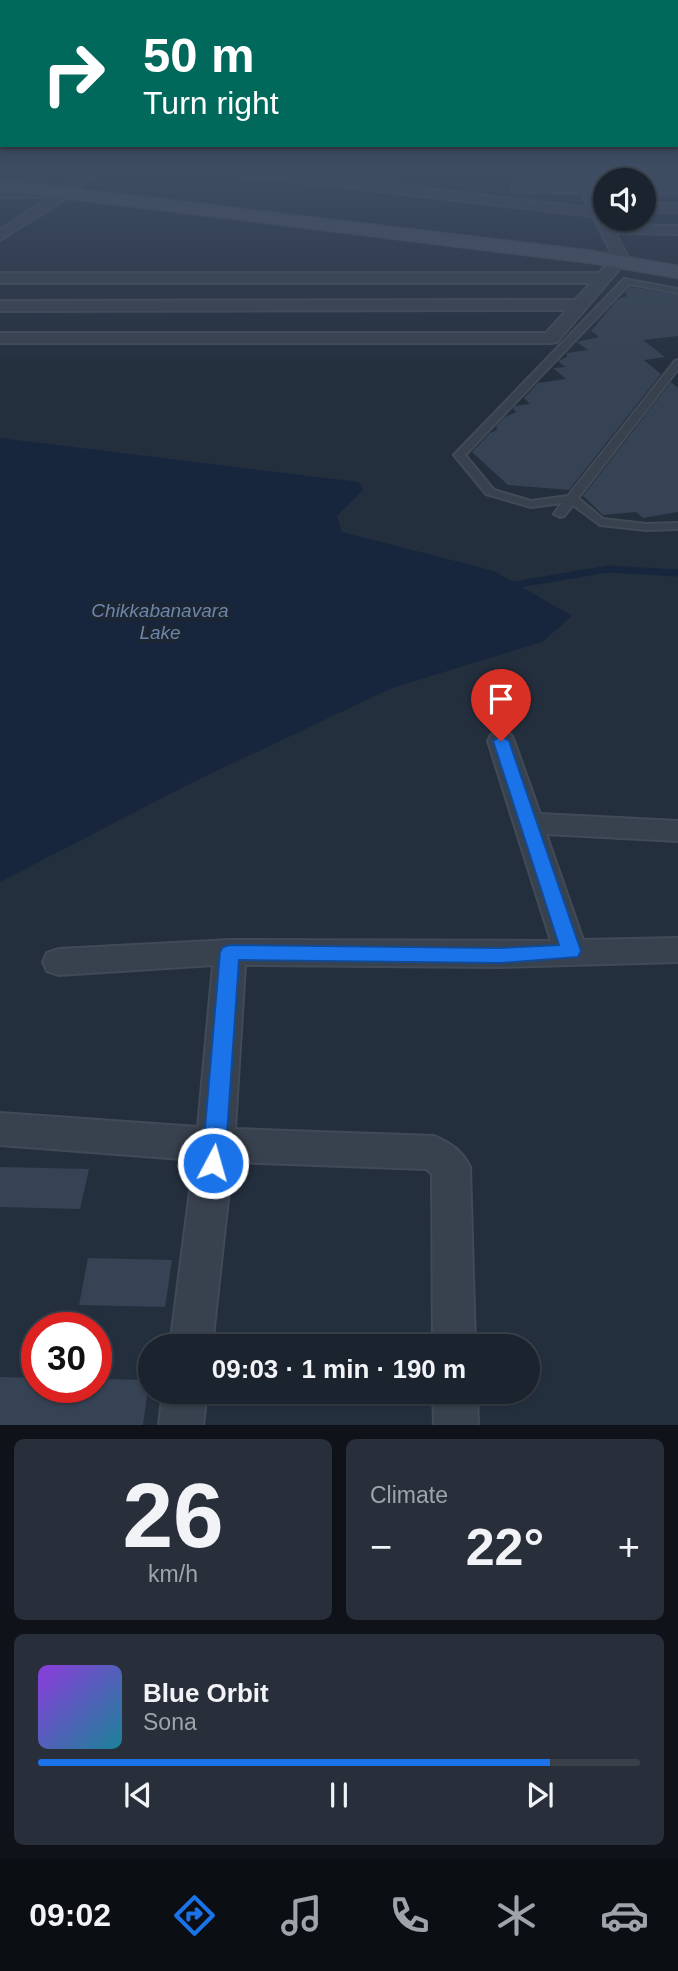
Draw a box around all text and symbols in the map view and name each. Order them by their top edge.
icon: right [28,28,119,119]
text: 50 m [143,28,255,82]
text: Turn right [143,85,279,121]
map controls [593,168,656,231]
button: sound [593,168,656,231]
water label: Chikkabanavara Lake [91,600,229,643]
pin [471,669,531,741]
icon: arrive [482,680,520,718]
position arrow [176,1126,250,1200]
speed limit sign: 30 [21,1312,112,1403]
text: 09:03 · 1 min · 190 m [212,1354,466,1384]
text: 26 [122,1465,224,1566]
text: Climate [370,1482,448,1508]
text: 22° [466,1518,544,1576]
text: − [370,1526,392,1568]
text: + [618,1526,640,1568]
text: km/h [148,1561,198,1587]
text: Blue Orbit [143,1678,269,1708]
text: Sona [143,1709,197,1735]
icon: previous [119,1776,157,1814]
icon: pause [320,1776,358,1814]
icon: next [521,1776,559,1814]
icon: directions [170,1891,219,1940]
icon: music [277,1891,326,1940]
icon: phone [385,1891,434,1940]
icon: climate [492,1891,541,1940]
icon: car [600,1891,649,1940]
text: 09:02 [29,1897,111,1933]

